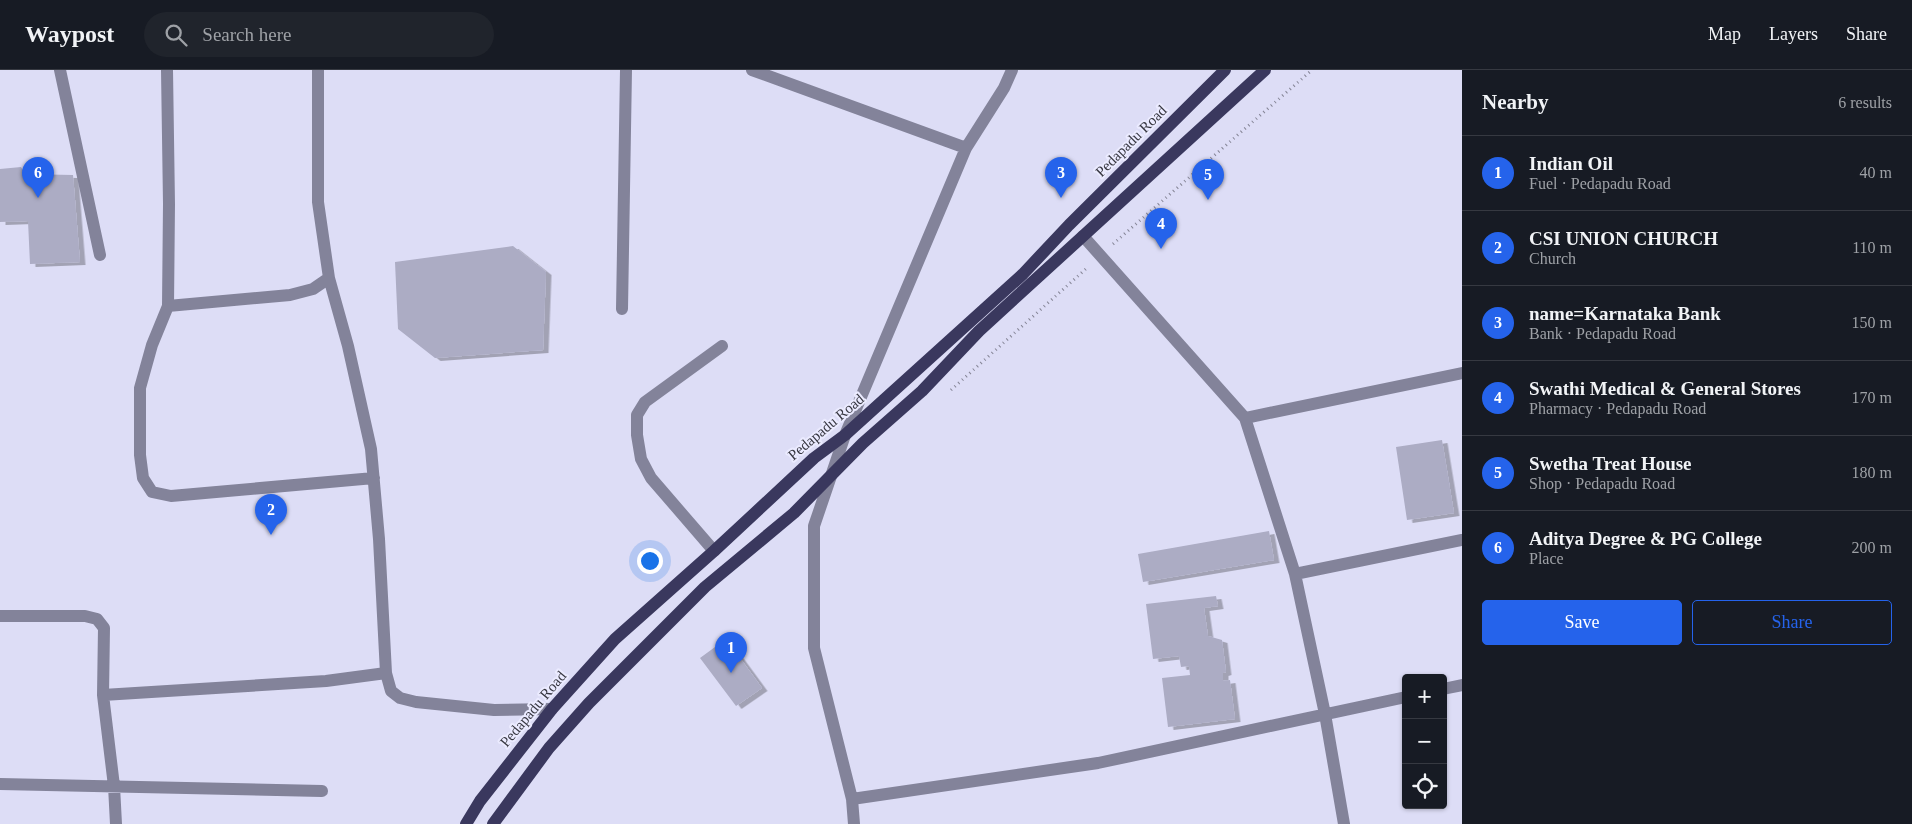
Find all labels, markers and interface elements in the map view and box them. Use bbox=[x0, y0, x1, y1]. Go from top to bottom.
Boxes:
search box bbox=[144, 12, 494, 57]
text: Waypost bbox=[25, 21, 114, 47]
icon: search bbox=[162, 21, 190, 49]
text: Search here bbox=[202, 24, 292, 45]
text: Map bbox=[1708, 24, 1741, 44]
text: Layers bbox=[1769, 24, 1818, 44]
text: Share bbox=[1846, 24, 1887, 44]
text: Nearby bbox=[1482, 90, 1549, 114]
text: 6 results bbox=[1838, 94, 1892, 111]
street label: Pedapadu Road bbox=[1092, 102, 1170, 180]
text: Indian Oil bbox=[1529, 153, 1613, 174]
pin: 6 bbox=[22, 157, 54, 198]
pin: 3 bbox=[1045, 157, 1077, 198]
pin: 5 bbox=[1192, 159, 1224, 200]
text: 1 bbox=[1494, 164, 1502, 181]
text: 40 m bbox=[1860, 164, 1892, 181]
text: Fuel · Pedapadu Road bbox=[1529, 175, 1671, 192]
pin: 4 bbox=[1145, 208, 1177, 249]
text: CSI UNION CHURCH bbox=[1529, 228, 1718, 249]
text: 2 bbox=[1494, 239, 1502, 256]
text: 110 m bbox=[1852, 239, 1892, 256]
text: Church bbox=[1529, 250, 1576, 267]
text: name=Karnataka Bank bbox=[1529, 303, 1721, 324]
text: 3 bbox=[1494, 314, 1502, 331]
text: 150 m bbox=[1852, 314, 1892, 331]
text: Bank · Pedapadu Road bbox=[1529, 325, 1676, 342]
text: Swathi Medical & General Stores bbox=[1529, 378, 1801, 399]
text: 4 bbox=[1494, 389, 1502, 406]
text: 170 m bbox=[1852, 389, 1892, 406]
street label: Pedapadu Road bbox=[785, 390, 867, 463]
text: Pharmacy · Pedapadu Road bbox=[1529, 400, 1706, 417]
text: Swetha Treat House bbox=[1529, 453, 1692, 474]
text: 5 bbox=[1494, 464, 1502, 481]
text: 180 m bbox=[1852, 464, 1892, 481]
text: Shop · Pedapadu Road bbox=[1529, 475, 1675, 492]
pin: 2 bbox=[255, 494, 287, 535]
text: Aditya Degree & PG College bbox=[1529, 528, 1762, 549]
text: 6 bbox=[1494, 539, 1502, 556]
text: 200 m bbox=[1852, 539, 1892, 556]
your location bbox=[637, 548, 663, 574]
text: Place bbox=[1529, 550, 1564, 567]
button: Save bbox=[1482, 600, 1682, 645]
button: Share bbox=[1692, 600, 1892, 645]
pin: 1 bbox=[715, 632, 747, 673]
street label: Pedapadu Road bbox=[497, 668, 570, 750]
map controls bbox=[1402, 674, 1447, 809]
button: + bbox=[1402, 674, 1447, 719]
button: − bbox=[1402, 719, 1447, 764]
button: locate bbox=[1402, 764, 1447, 809]

